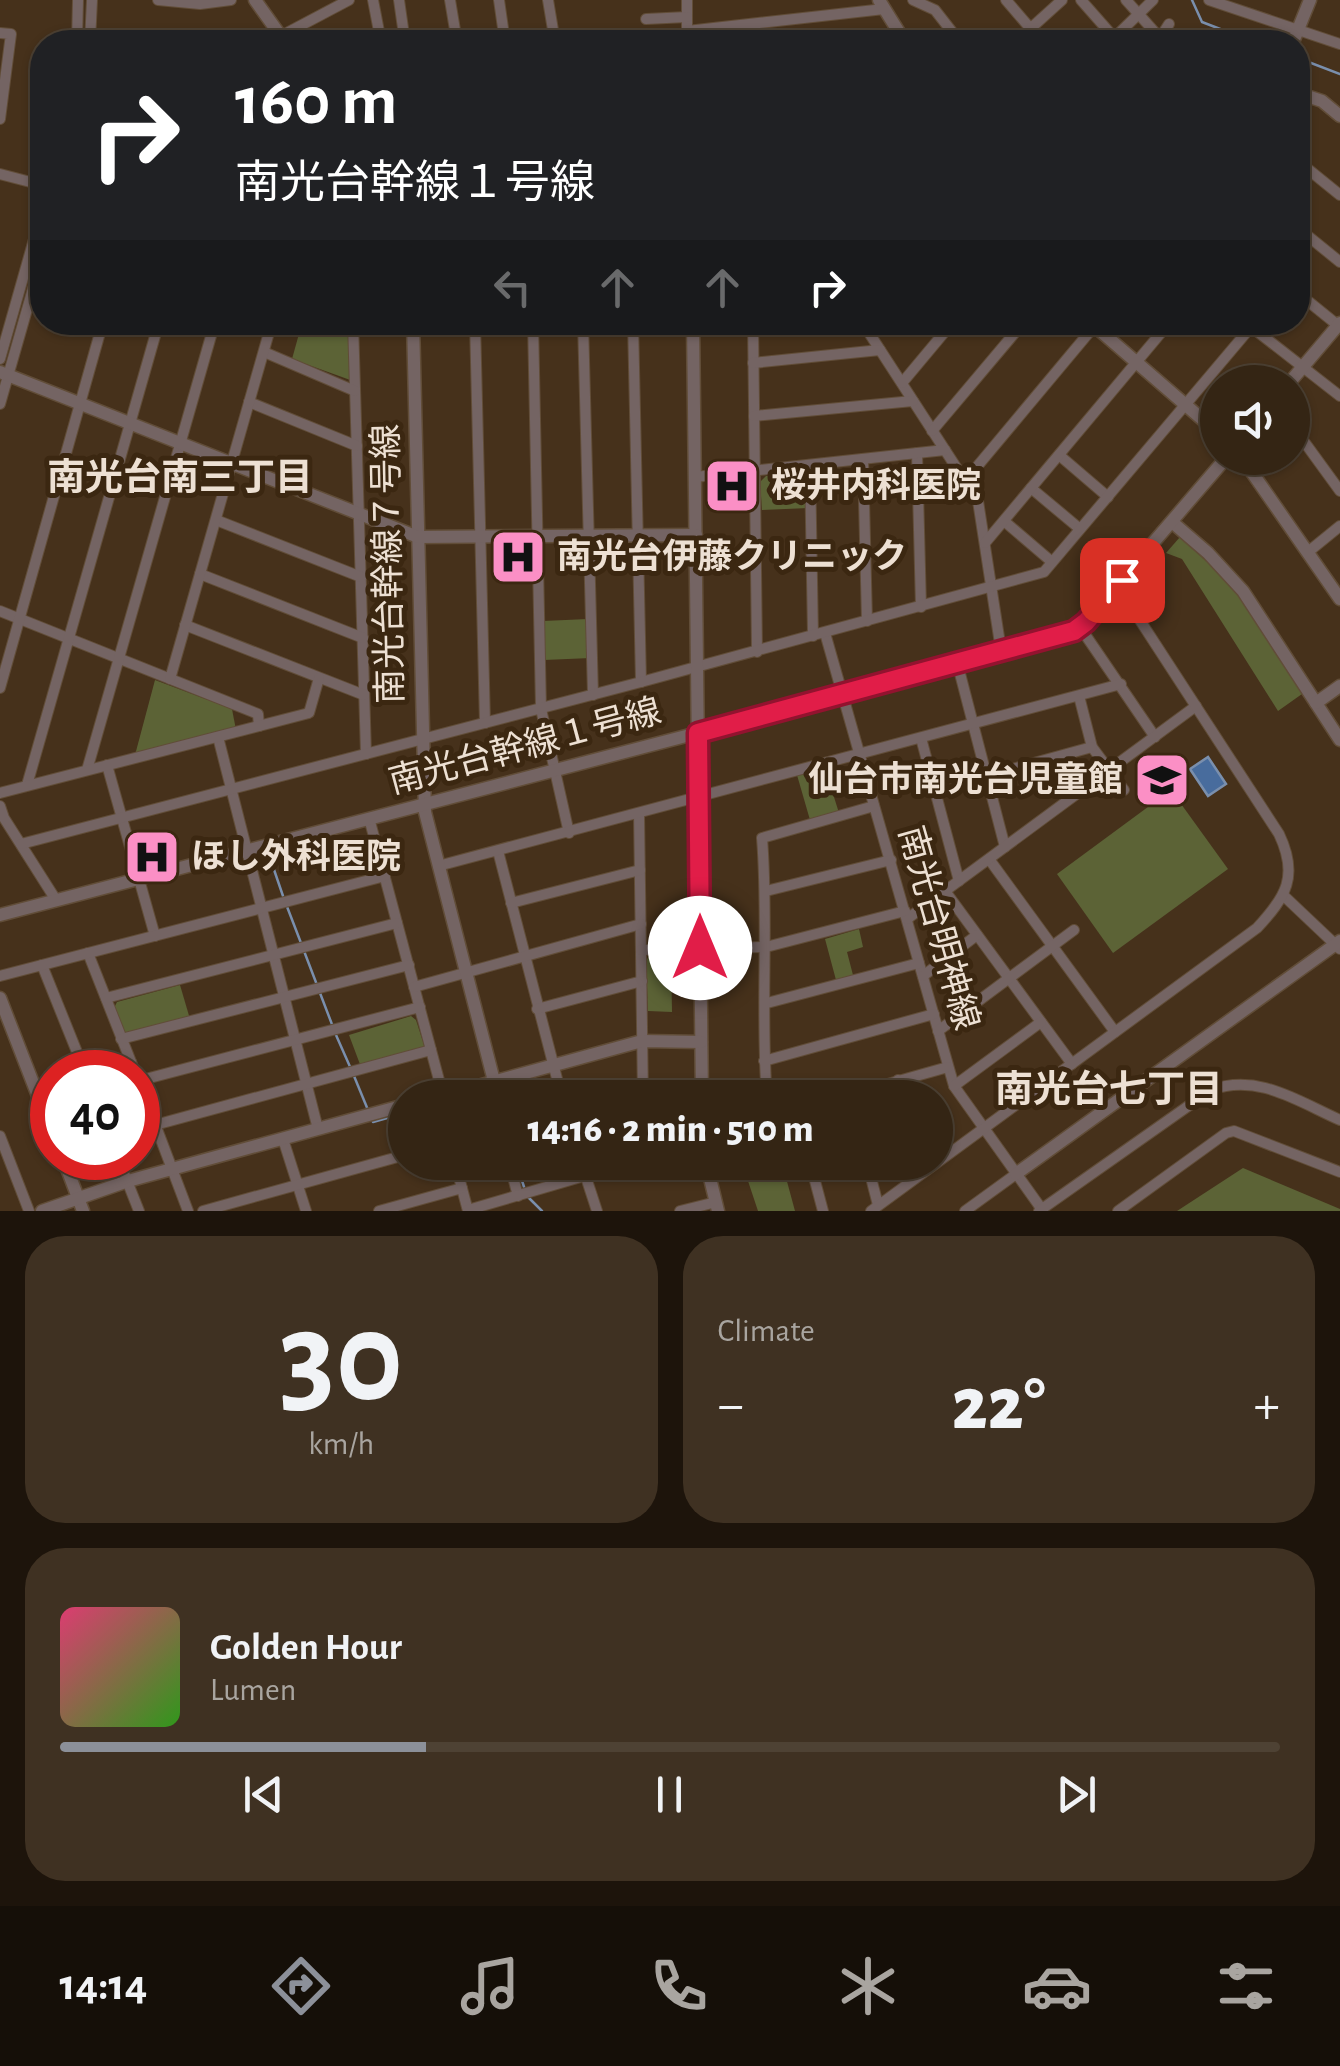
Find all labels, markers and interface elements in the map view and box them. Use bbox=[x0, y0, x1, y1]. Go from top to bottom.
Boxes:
text: 160 m bbox=[235, 67, 398, 137]
icon: right bbox=[70, 70, 200, 200]
text: 南光台幹線１号線 bbox=[235, 161, 595, 206]
icon: left bbox=[485, 260, 540, 315]
icon: ahead bbox=[590, 260, 645, 315]
icon: ahead bbox=[695, 260, 750, 315]
icon: right bbox=[800, 260, 855, 315]
map controls bbox=[1200, 365, 1310, 475]
button: sound bbox=[1200, 365, 1310, 475]
street label: 南光台幹線７号線 bbox=[367, 424, 409, 704]
hospital icon: 桜井内科医院 bbox=[702, 456, 762, 516]
district label: 南光台南三丁目 bbox=[47, 457, 313, 498]
place label: 桜井内科医院 bbox=[771, 467, 981, 504]
hospital icon: 南光台伊藤クリニック bbox=[488, 527, 548, 587]
place label: 南光台伊藤クリニック bbox=[557, 538, 907, 575]
pin bbox=[1080, 538, 1165, 623]
icon: arrive bbox=[1095, 553, 1150, 608]
street label: 南光台幹線１号線 bbox=[385, 692, 665, 800]
school or university icon: 仙台市南光台児童館 bbox=[1132, 750, 1192, 810]
place label: 仙台市南光台児童館 bbox=[808, 760, 1123, 798]
street label: 南光台明神線 bbox=[892, 822, 986, 1034]
hospital icon: ほし外科医院 bbox=[122, 827, 182, 887]
place label: ほし外科医院 bbox=[191, 838, 401, 875]
position arrow bbox=[648, 896, 752, 1000]
speed limit sign: 40 bbox=[30, 1050, 160, 1180]
district label: 南光台七丁目 bbox=[995, 1069, 1223, 1110]
text: 14:16 · 2 min · 510 m bbox=[528, 1111, 813, 1149]
text: 30 bbox=[279, 1295, 403, 1425]
text: Climate bbox=[718, 1315, 815, 1347]
text: 22° bbox=[952, 1368, 1046, 1443]
text: − bbox=[718, 1378, 744, 1433]
text: + bbox=[1254, 1378, 1280, 1433]
text: km/h bbox=[308, 1428, 374, 1460]
text: Golden Hour bbox=[210, 1629, 402, 1667]
text: Lumen bbox=[210, 1674, 296, 1706]
icon: previous bbox=[236, 1767, 291, 1822]
icon: pause bbox=[642, 1767, 697, 1822]
icon: next bbox=[1049, 1767, 1104, 1822]
icon: directions bbox=[266, 1951, 336, 2021]
icon: music bbox=[455, 1951, 525, 2021]
icon: phone bbox=[644, 1951, 714, 2021]
icon: climate bbox=[833, 1951, 903, 2021]
icon: car bbox=[1022, 1951, 1092, 2021]
icon: filters bbox=[1211, 1951, 1281, 2021]
text: 14:14 bbox=[59, 1963, 147, 2008]

